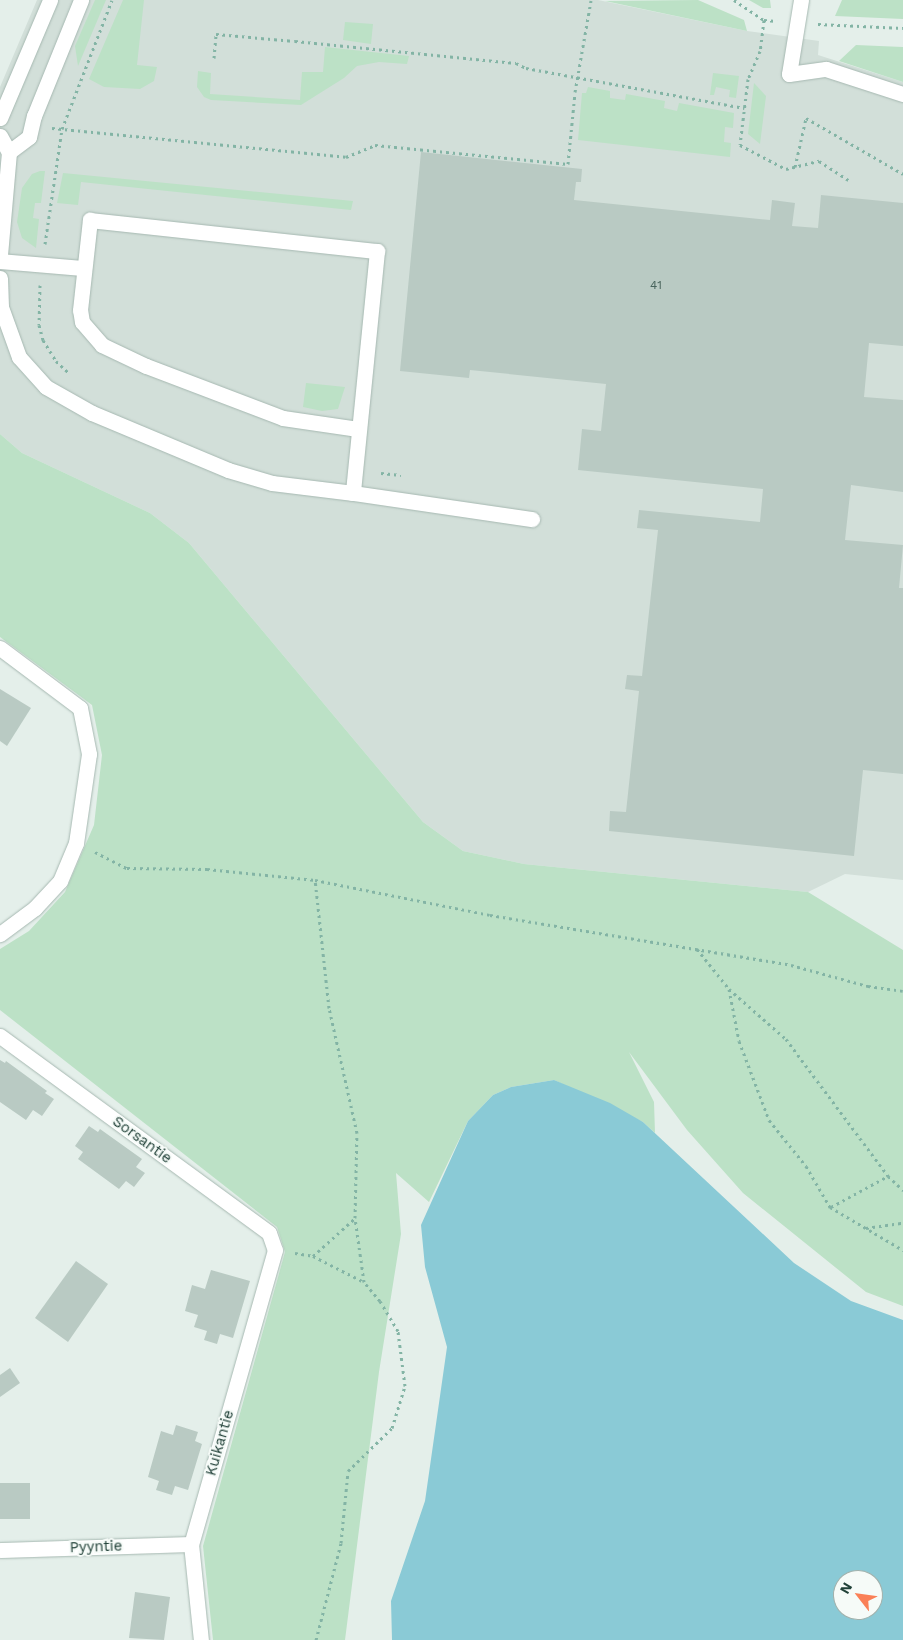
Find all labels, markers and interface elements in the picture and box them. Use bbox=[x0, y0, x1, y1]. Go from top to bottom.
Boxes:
house number: 41 bbox=[650, 279, 662, 293]
street label: Sorsantie bbox=[109, 1112, 175, 1168]
street label: Kuikantie bbox=[202, 1408, 238, 1478]
street label: Pyyntie bbox=[69, 1537, 123, 1557]
north arrow bbox=[833, 1570, 883, 1620]
text: N bbox=[836, 1580, 855, 1596]

